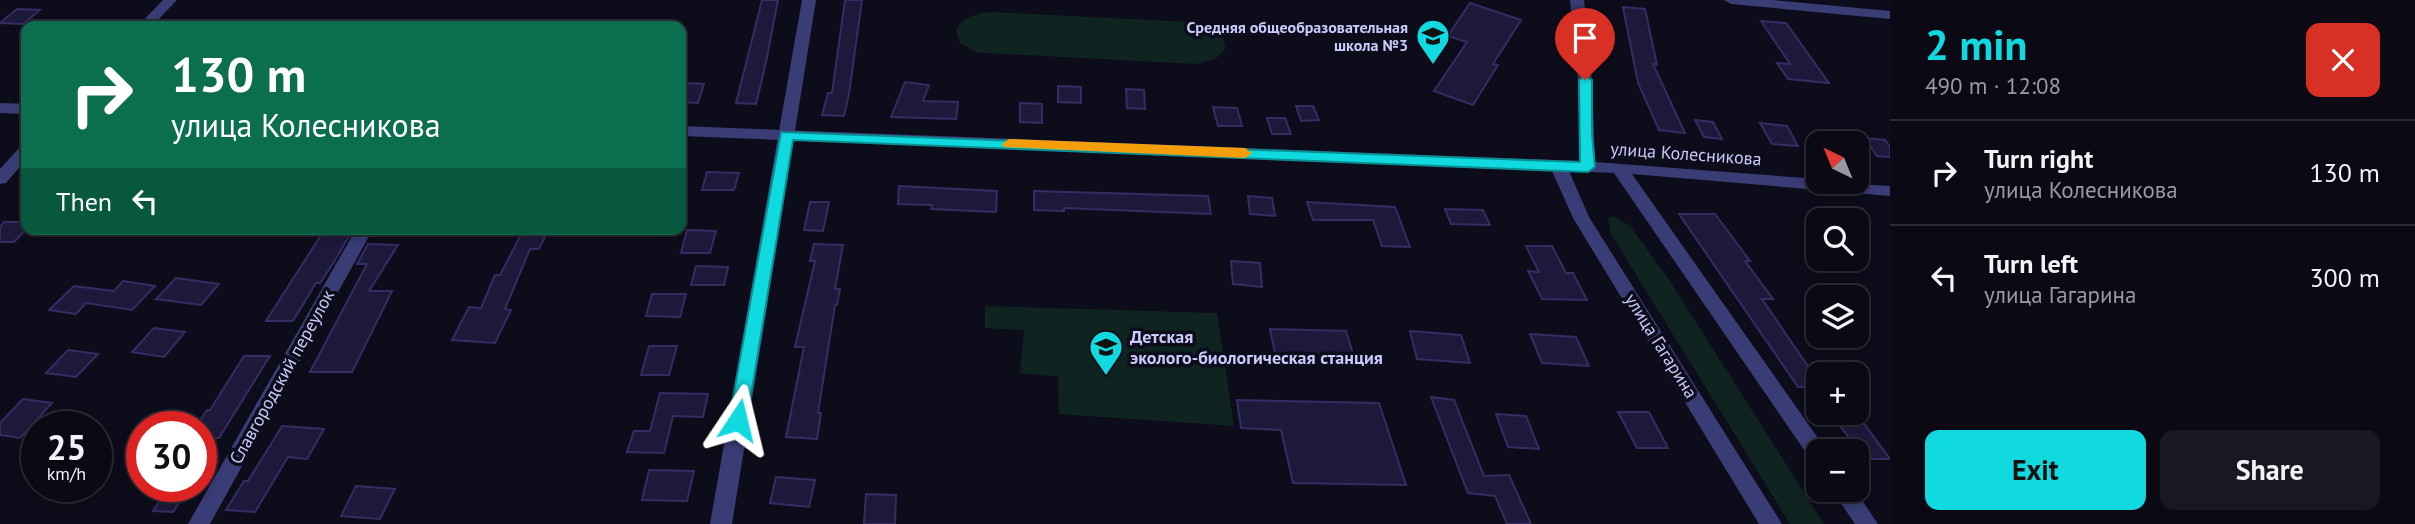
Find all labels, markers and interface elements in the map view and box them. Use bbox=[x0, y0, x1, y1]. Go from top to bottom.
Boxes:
pin bbox=[1555, 8, 1615, 80]
place label: Средняя общеобразовательная школа №3 bbox=[1186, 17, 1408, 55]
school or university icon: Средняя общеобразовательная школа №3 bbox=[1414, 17, 1452, 66]
text: 2 min bbox=[1925, 17, 2027, 72]
icon: arrive bbox=[1566, 19, 1604, 57]
button: close bbox=[2306, 23, 2380, 97]
text: 130 m bbox=[171, 42, 306, 106]
icon: right bbox=[56, 49, 147, 140]
text: 490 m · 12:08 bbox=[1925, 71, 2061, 100]
text: улица Колесникова bbox=[171, 104, 441, 146]
north arrow bbox=[1806, 131, 1869, 194]
map controls bbox=[1806, 131, 1869, 502]
street label: улица Колесникова bbox=[1610, 137, 1762, 170]
text: Turn right bbox=[1984, 142, 2093, 175]
icon: right bbox=[1925, 154, 1963, 192]
text: 130 m bbox=[2309, 156, 2380, 189]
text: улица Колесникова bbox=[1984, 175, 2178, 204]
icon: left bbox=[126, 182, 164, 220]
text: Then bbox=[56, 185, 112, 218]
button: search bbox=[1806, 208, 1869, 271]
text: Turn left bbox=[1984, 247, 2078, 280]
icon: left bbox=[1925, 259, 1963, 297]
text: 300 m bbox=[2309, 261, 2380, 294]
text: улица Гагарина bbox=[1984, 280, 2136, 309]
street label: Славгородский переулок bbox=[224, 285, 339, 468]
button: layers bbox=[1806, 285, 1869, 348]
street label: улица Гагарина bbox=[1620, 289, 1703, 402]
place label: Детская эколого-биологическая станция bbox=[1130, 325, 1383, 369]
school or university icon: Детская эколого-биологическая станция bbox=[1087, 328, 1125, 377]
button: + bbox=[1806, 362, 1869, 425]
position arrow bbox=[701, 383, 775, 457]
speed limit sign: 30 bbox=[126, 411, 217, 502]
text: 25 bbox=[47, 424, 86, 470]
button: Exit bbox=[1925, 430, 2146, 510]
button: Share bbox=[2160, 430, 2380, 510]
button: − bbox=[1806, 439, 1869, 502]
text: km/h bbox=[47, 462, 86, 485]

